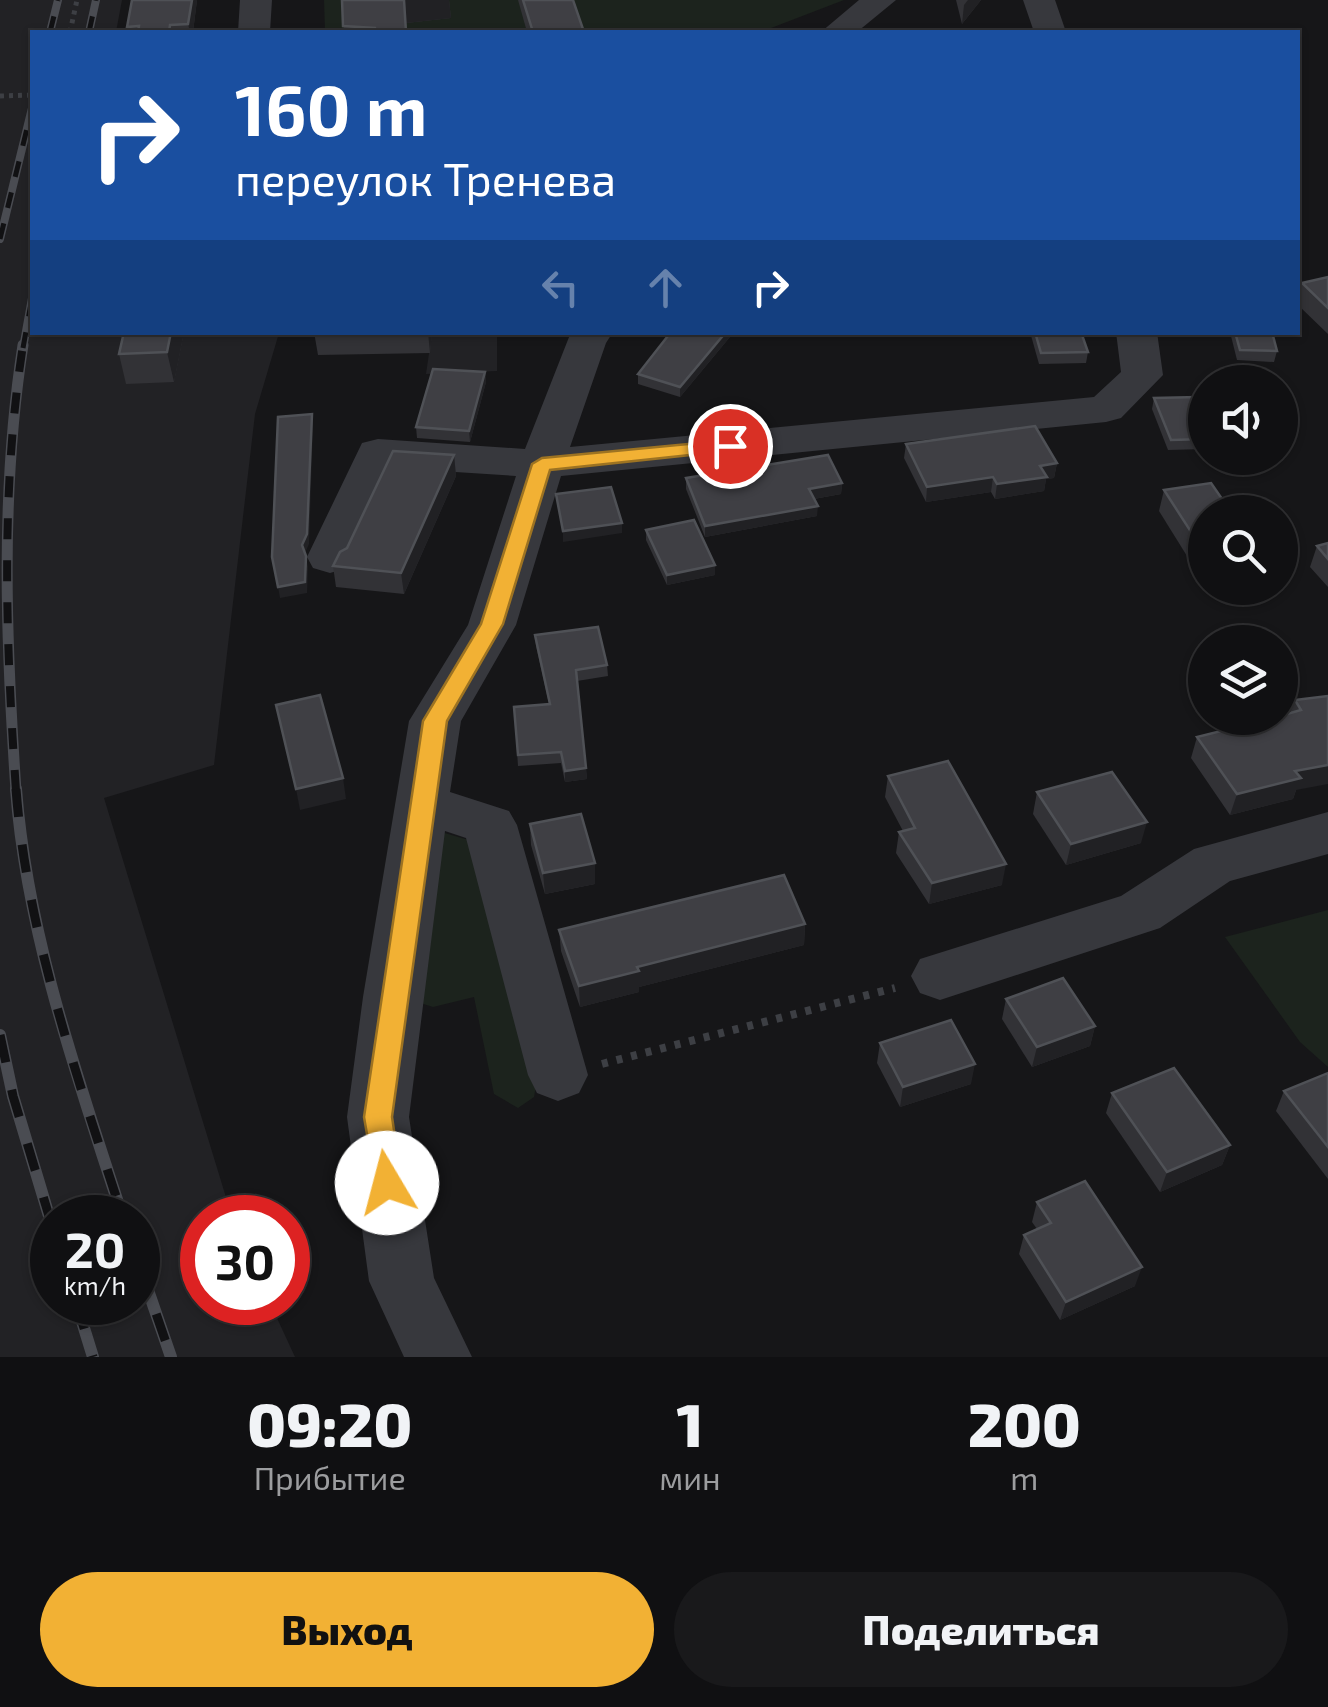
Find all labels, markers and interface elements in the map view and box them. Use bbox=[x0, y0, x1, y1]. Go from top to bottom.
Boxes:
text: 160 m bbox=[235, 66, 428, 150]
icon: right bbox=[70, 70, 200, 200]
text: переулок Тренева bbox=[235, 151, 616, 205]
icon: left bbox=[533, 260, 588, 315]
icon: ahead bbox=[638, 260, 693, 315]
icon: right bbox=[743, 260, 798, 315]
map controls bbox=[1188, 365, 1298, 735]
button: sound bbox=[1188, 365, 1298, 475]
pin bbox=[688, 404, 773, 489]
icon: arrive bbox=[703, 419, 758, 474]
button: search bbox=[1188, 495, 1298, 605]
button: layers bbox=[1188, 625, 1298, 735]
position arrow bbox=[335, 1131, 439, 1235]
speed limit sign: 30 bbox=[180, 1195, 310, 1325]
text: 20 bbox=[65, 1218, 125, 1278]
text: km/h bbox=[64, 1270, 126, 1300]
text: 09:20 bbox=[247, 1387, 412, 1459]
text: 1 bbox=[676, 1387, 704, 1459]
text: 200 bbox=[968, 1387, 1081, 1459]
text: Прибытие bbox=[254, 1458, 406, 1496]
text: мин bbox=[659, 1458, 721, 1496]
text: m bbox=[1010, 1458, 1038, 1496]
button: Выход bbox=[40, 1572, 654, 1687]
button: Поделиться bbox=[674, 1572, 1288, 1687]

